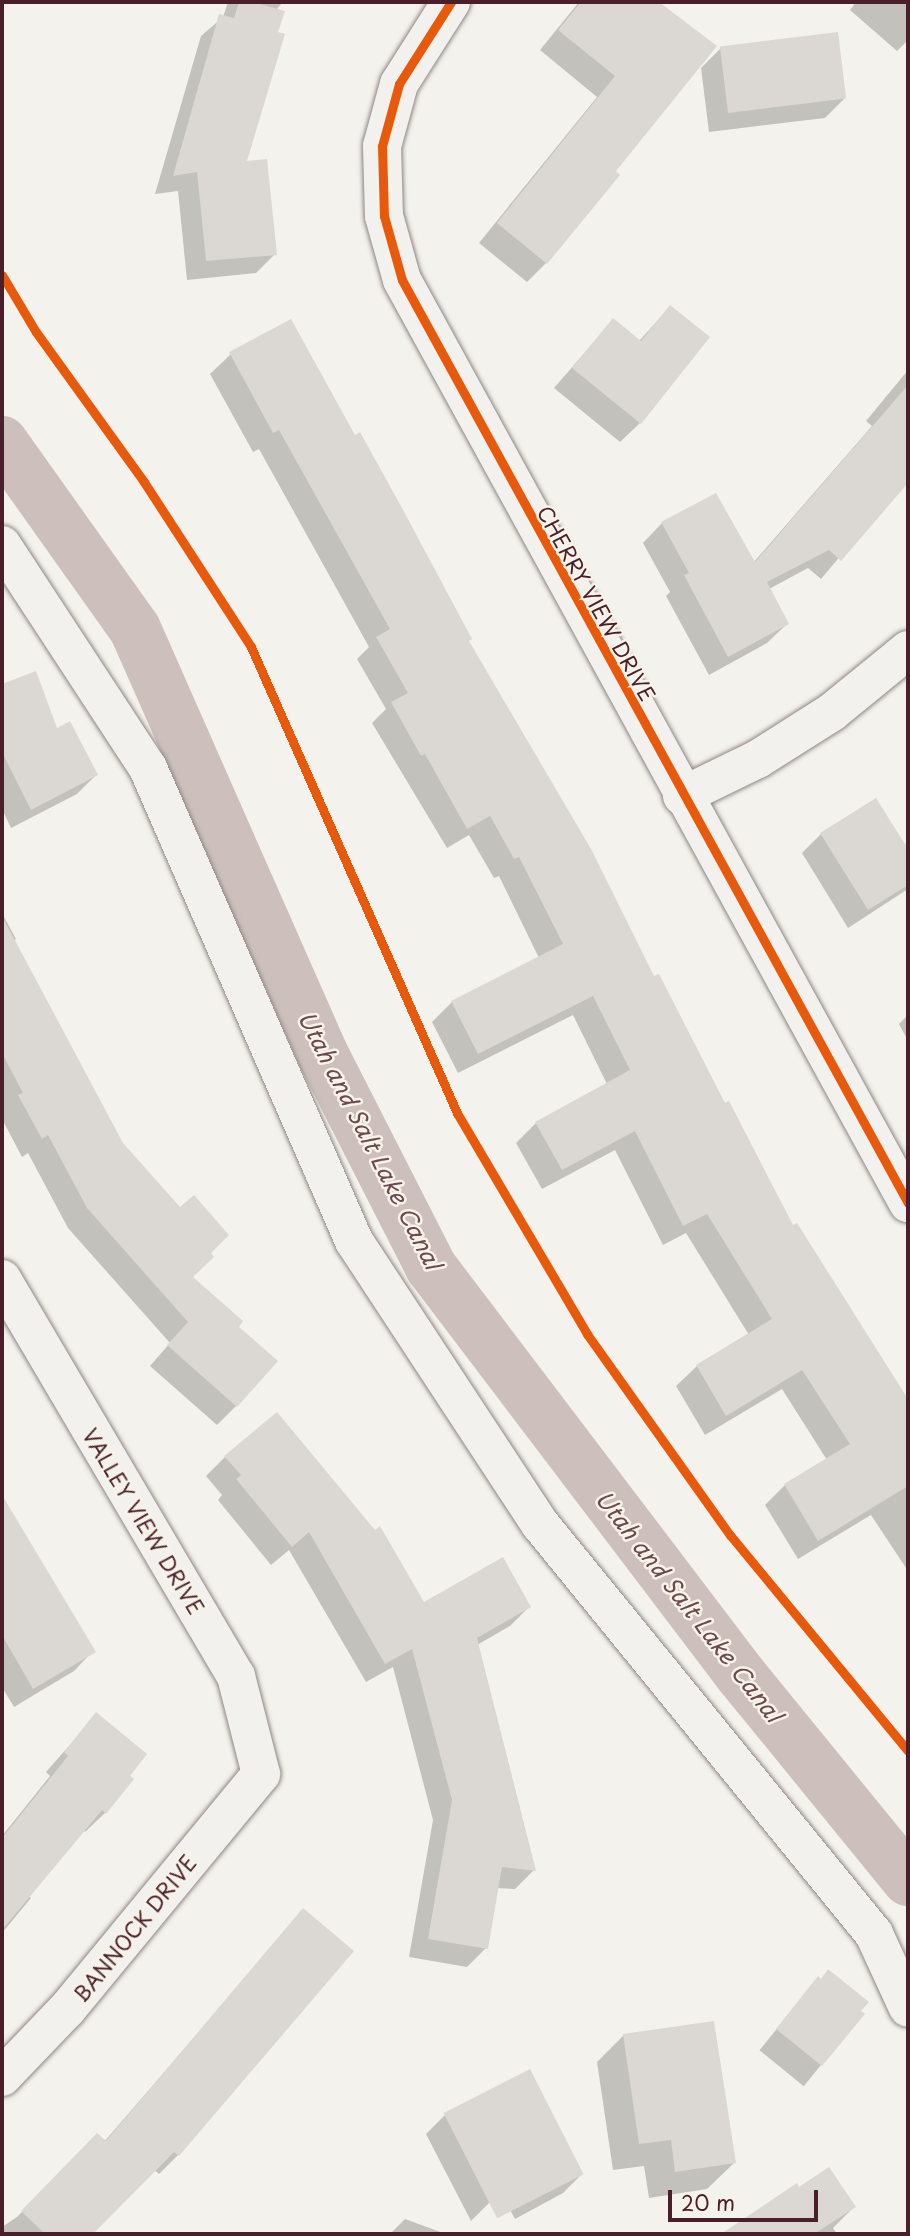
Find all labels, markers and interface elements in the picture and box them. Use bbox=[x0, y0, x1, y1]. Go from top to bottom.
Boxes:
street label: CHERRY VIEW DRIVE bbox=[533, 501, 661, 705]
water label: Utah and Salt Lake Canal bbox=[292, 1005, 448, 1275]
street label: VALLEY VIEW DRIVE bbox=[78, 1423, 210, 1619]
water label: Utah and Salt Lake Canal bbox=[589, 1483, 789, 1729]
street label: BANNOCK DRIVE bbox=[66, 1849, 202, 2007]
scale bar bbox=[672, 2176, 822, 2220]
text: 20 m bbox=[681, 2186, 735, 2218]

